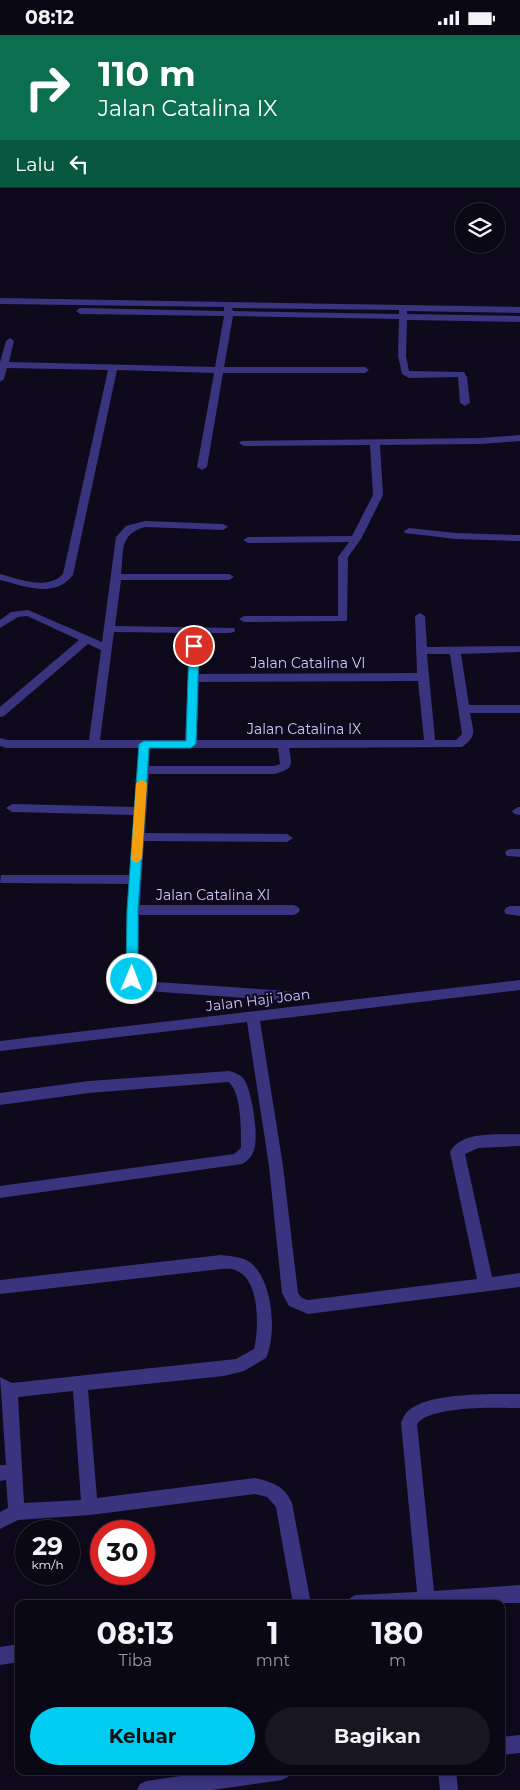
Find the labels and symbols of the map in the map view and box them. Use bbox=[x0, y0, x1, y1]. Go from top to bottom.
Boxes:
pin bbox=[173, 625, 215, 667]
street label: Jalan Catalina VI bbox=[250, 654, 365, 672]
street label: Jalan Catalina IX bbox=[246, 720, 361, 738]
street label: Jalan Catalina XI bbox=[155, 886, 270, 904]
position arrow bbox=[105, 952, 157, 1004]
street label: Jalan Haji Joan bbox=[204, 985, 311, 1015]
speed limit sign: 30 bbox=[90, 1520, 155, 1585]

